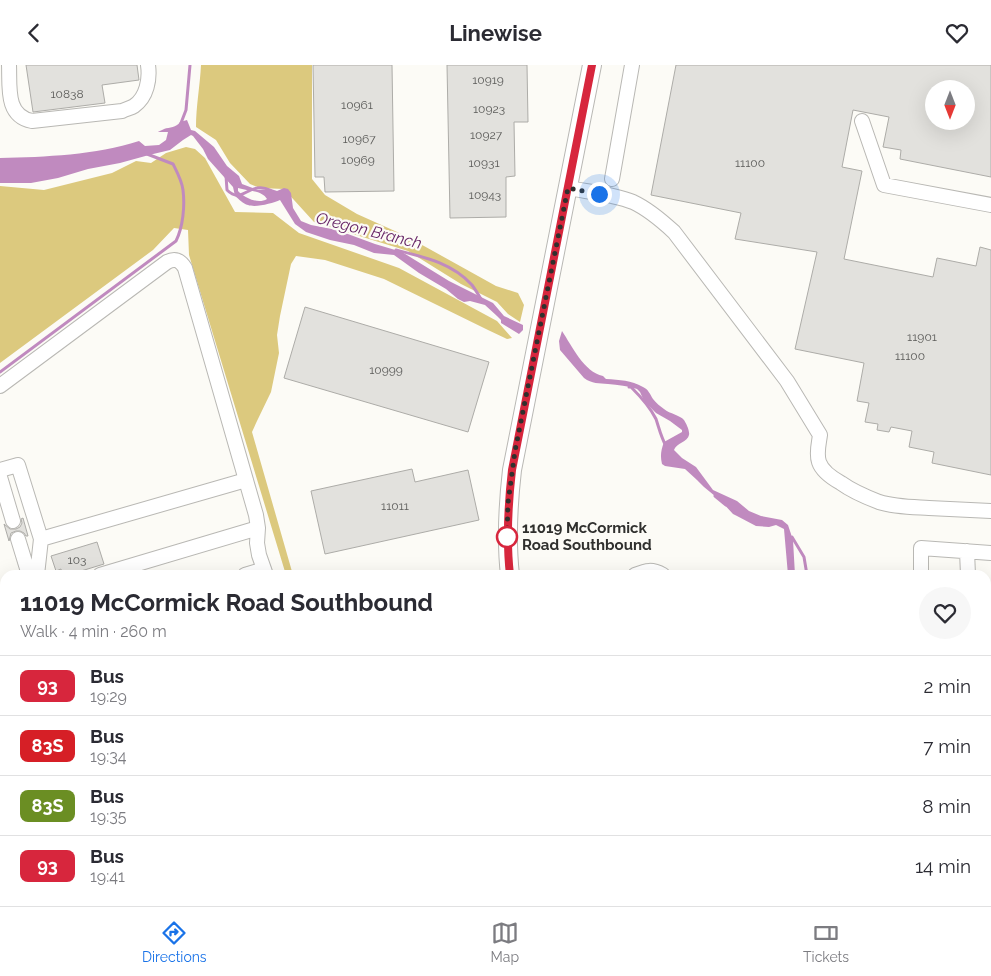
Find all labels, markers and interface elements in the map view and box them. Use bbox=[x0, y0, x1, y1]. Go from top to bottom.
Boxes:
icon: back bbox=[20, 19, 48, 47]
icon: heart bbox=[943, 19, 971, 47]
text: Linewise bbox=[449, 20, 542, 46]
house number: 10919 bbox=[472, 73, 504, 87]
north arrow bbox=[925, 80, 975, 130]
map controls bbox=[925, 80, 975, 130]
house number: 10838 bbox=[50, 87, 84, 101]
house number: 10961 bbox=[341, 98, 373, 112]
house number: 10923 bbox=[473, 102, 505, 116]
house number: 10927 bbox=[470, 128, 503, 142]
house number: 10967 bbox=[342, 132, 376, 146]
house number: 10969 bbox=[341, 153, 375, 167]
house number: 10931 bbox=[468, 156, 500, 170]
house number: 11100 bbox=[735, 156, 765, 170]
your location bbox=[587, 182, 612, 207]
house number: 10943 bbox=[469, 188, 501, 202]
water label: Oregon Branch bbox=[314, 208, 424, 253]
house number: 11901 bbox=[907, 330, 937, 344]
house number: 11100 bbox=[895, 349, 925, 363]
house number: 10999 bbox=[369, 363, 403, 377]
house number: 11011 bbox=[381, 499, 409, 513]
place label: 11019 McCormick Road Southbound bbox=[522, 519, 652, 554]
marker: 11019 McCormick Road Southbound bbox=[496, 526, 518, 548]
house number: 103 bbox=[68, 553, 86, 567]
button: heart bbox=[919, 587, 971, 639]
text: 11019 McCormick Road Southbound bbox=[20, 588, 433, 617]
text: Walk · 4 min · 260 m bbox=[20, 622, 167, 641]
text: Bus bbox=[90, 665, 124, 687]
text: 93 bbox=[37, 675, 58, 696]
text: 2 min bbox=[924, 675, 971, 697]
text: 19:29 bbox=[90, 687, 127, 706]
text: Bus bbox=[90, 725, 124, 747]
text: 83S bbox=[32, 735, 63, 756]
text: 7 min bbox=[923, 735, 971, 757]
text: 19:34 bbox=[90, 747, 127, 766]
text: Bus bbox=[90, 785, 124, 807]
text: 83S bbox=[32, 795, 63, 816]
text: 8 min bbox=[922, 795, 971, 817]
text: 19:35 bbox=[90, 807, 127, 826]
text: Bus bbox=[90, 845, 124, 867]
text: 93 bbox=[37, 855, 58, 876]
text: 14 min bbox=[915, 855, 971, 877]
text: 19:41 bbox=[90, 867, 125, 886]
tab: Directions bbox=[142, 919, 207, 965]
tab: Map bbox=[491, 919, 519, 965]
tab: Tickets bbox=[803, 919, 849, 965]

